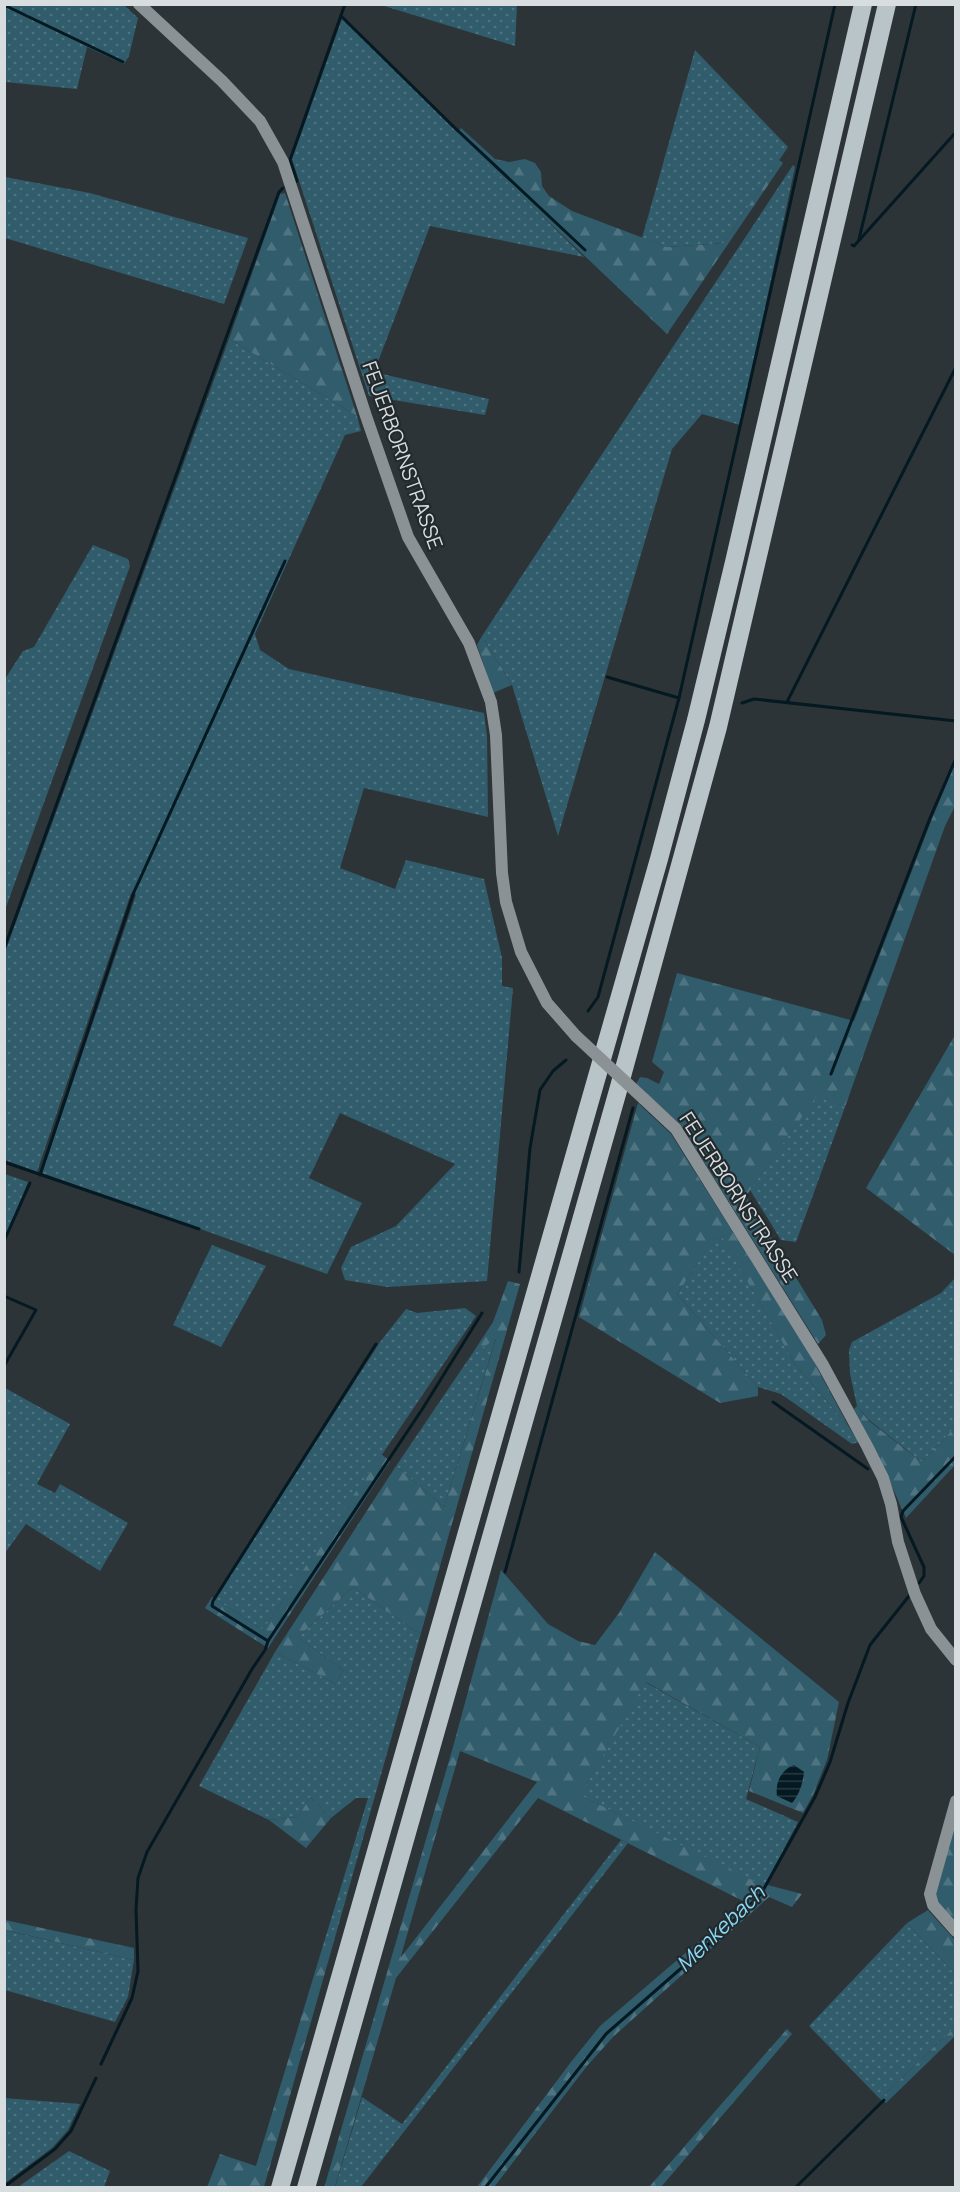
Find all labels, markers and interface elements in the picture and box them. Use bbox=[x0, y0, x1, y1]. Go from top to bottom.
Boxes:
street label: FEUERBORNSTRASSE bbox=[356, 357, 450, 553]
street label: FEUERBORNSTRASSE bbox=[674, 1107, 804, 1287]
water label: Menkebach bbox=[670, 1878, 771, 1977]

